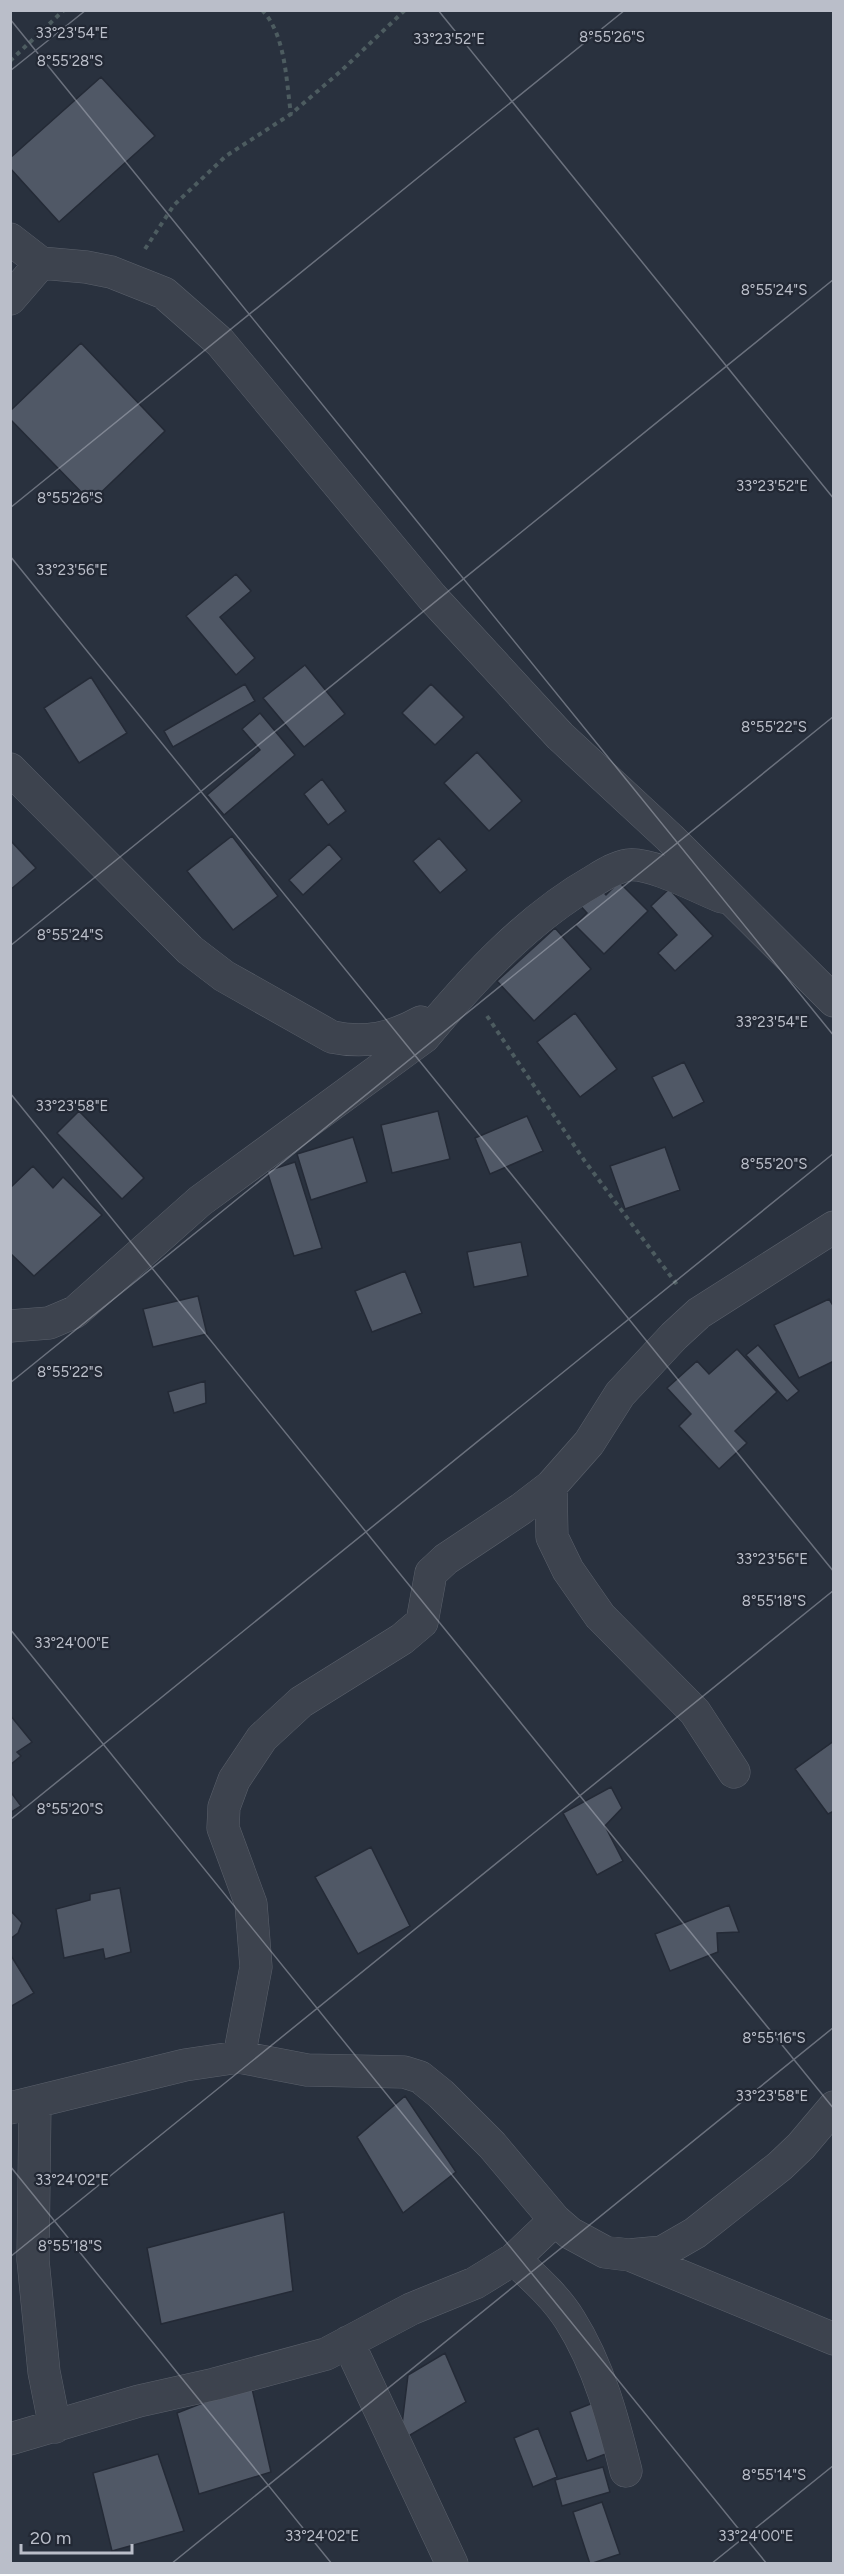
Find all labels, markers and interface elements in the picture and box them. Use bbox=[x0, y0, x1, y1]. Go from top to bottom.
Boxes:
text: 33°23'54"E bbox=[35, 24, 109, 42]
text: 8°55'26"S bbox=[579, 28, 645, 46]
text: 33°23'52"E bbox=[413, 30, 485, 48]
text: 8°55'28"S bbox=[37, 52, 103, 70]
text: 8°55'24"S bbox=[741, 281, 807, 299]
text: 33°23'52"E bbox=[736, 477, 808, 495]
text: 8°55'26"S bbox=[37, 489, 103, 507]
text: 33°23'56"E bbox=[36, 561, 108, 579]
text: 8°55'22"S bbox=[741, 718, 807, 736]
text: 8°55'24"S bbox=[37, 926, 103, 944]
text: 33°23'54"E bbox=[735, 1013, 809, 1031]
text: 33°23'58"E bbox=[36, 1097, 108, 1115]
text: 8°55'20"S bbox=[740, 1155, 808, 1173]
text: 8°55'22"S bbox=[37, 1363, 103, 1381]
text: 33°23'56"E bbox=[736, 1550, 808, 1568]
text: 8°55'18"S bbox=[742, 1592, 806, 1610]
text: 33°24'00"E bbox=[34, 1634, 110, 1652]
text: 8°55'20"S bbox=[36, 1800, 104, 1818]
text: 8°55'16"S bbox=[742, 2029, 806, 2047]
text: 33°23'58"E bbox=[736, 2087, 808, 2105]
text: 33°24'02"E bbox=[35, 2171, 109, 2189]
text: 8°55'18"S bbox=[38, 2237, 102, 2255]
text: 8°55'14"S bbox=[742, 2466, 806, 2484]
scale bar bbox=[21, 2517, 132, 2555]
text: 20 m bbox=[30, 2527, 71, 2549]
text: 33°24'02"E bbox=[285, 2527, 359, 2545]
text: 33°24'00"E bbox=[718, 2527, 794, 2545]

